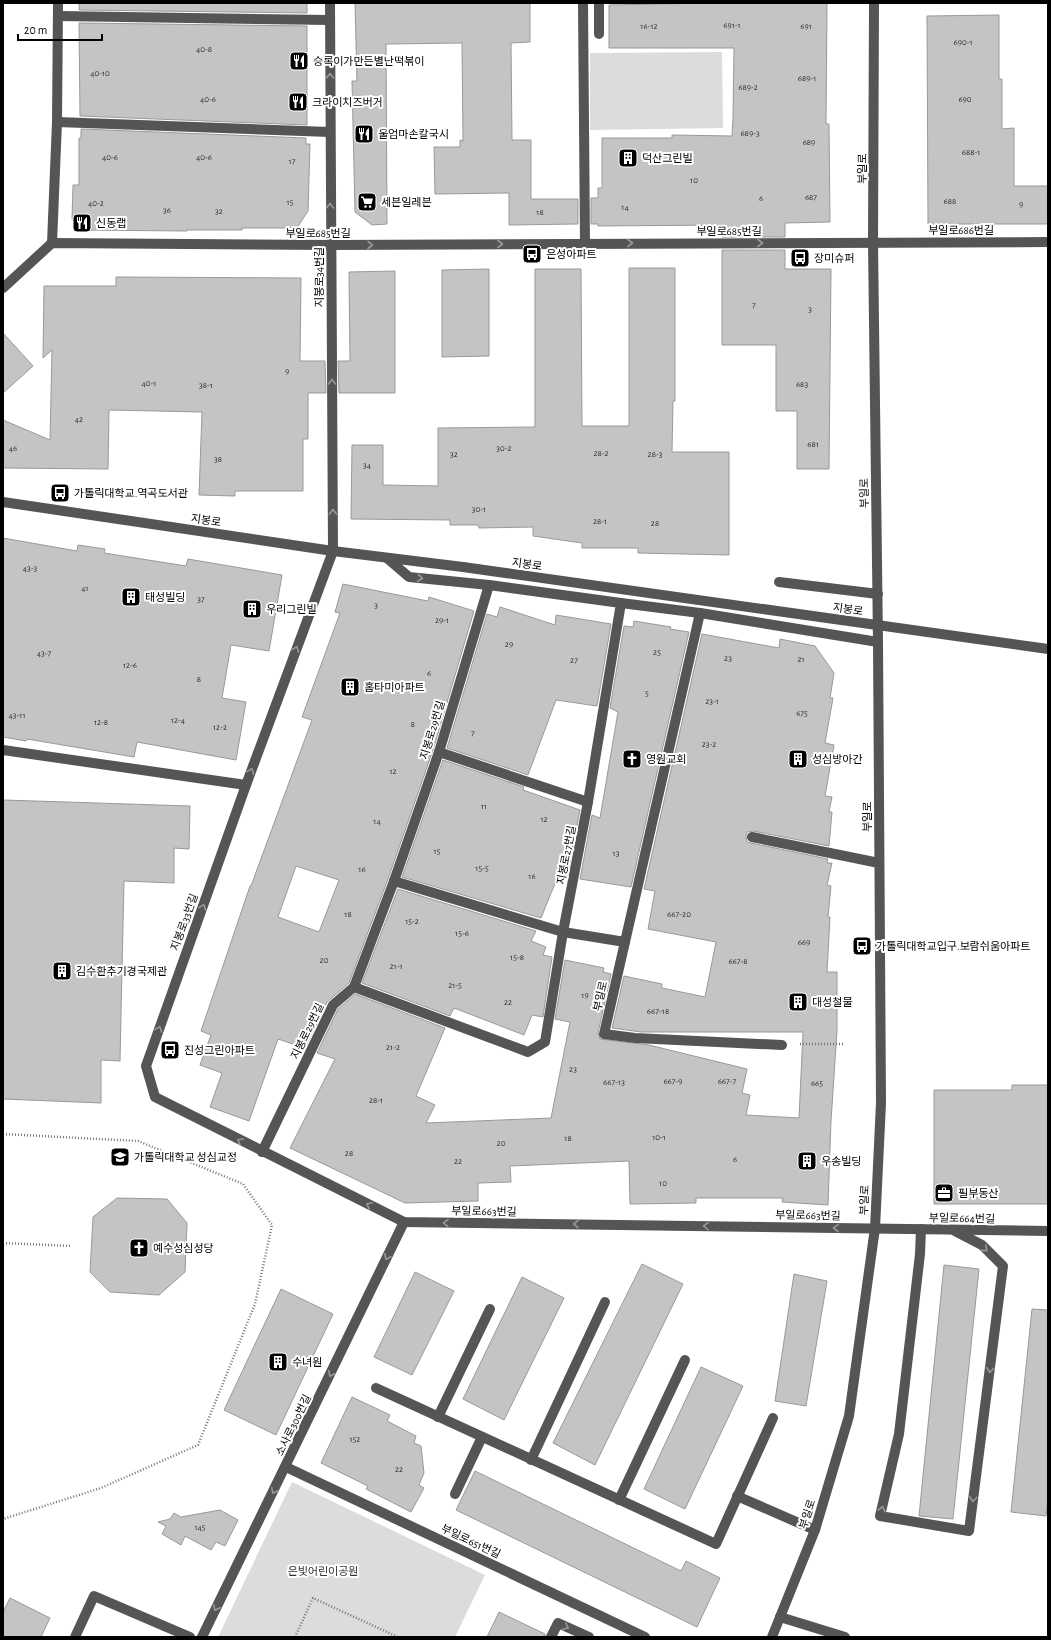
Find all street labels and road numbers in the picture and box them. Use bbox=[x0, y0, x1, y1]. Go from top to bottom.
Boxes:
street label: 부일로 bbox=[857, 154, 868, 184]
street label: 부일로686번길 bbox=[928, 225, 994, 236]
street label: 부일로685번길 bbox=[696, 226, 762, 237]
street label: 부일로685번길 bbox=[285, 228, 351, 239]
street label: 지봉로34번길 bbox=[314, 247, 325, 307]
street label: 부일로 bbox=[859, 478, 870, 508]
street label: 지봉로 bbox=[190, 513, 222, 528]
street label: 지봉로 bbox=[511, 557, 543, 572]
street label: 지봉로 bbox=[832, 602, 864, 617]
street label: 지봉로29번길 bbox=[418, 699, 447, 761]
street label: 부일로 bbox=[862, 802, 873, 832]
street label: 지봉로27번길 bbox=[555, 824, 578, 886]
street label: 지봉로33번길 bbox=[169, 892, 200, 952]
street label: 부일로 bbox=[592, 980, 609, 1012]
street label: 지봉로29번길 bbox=[289, 1001, 326, 1061]
street label: 부일로 bbox=[858, 1185, 871, 1215]
street label: 부일로663번길 bbox=[451, 1205, 517, 1218]
street label: 부일로663번길 bbox=[775, 1209, 841, 1222]
street label: 부일로664번길 bbox=[929, 1212, 995, 1225]
street label: 소사로300번길 bbox=[274, 1393, 313, 1458]
street label: 부일로 bbox=[798, 1498, 817, 1530]
street label: 부일로651번길 bbox=[439, 1523, 502, 1560]

